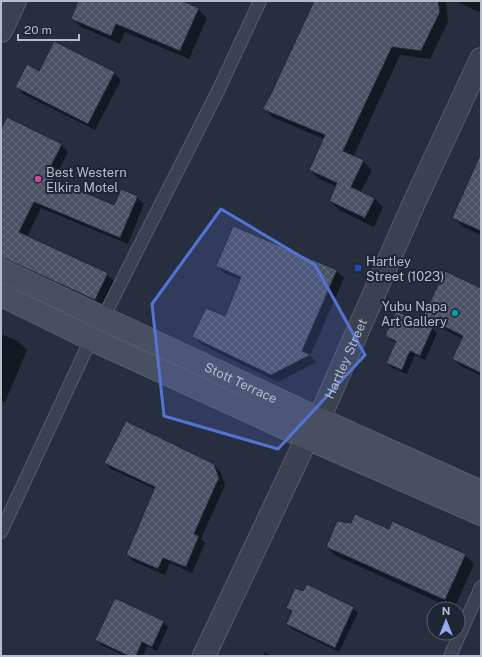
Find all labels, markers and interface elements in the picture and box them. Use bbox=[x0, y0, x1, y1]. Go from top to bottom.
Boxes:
scale bar bbox=[18, 16, 79, 42]
text: 20 m bbox=[24, 23, 52, 37]
place label: Best Western Elkira Motel bbox=[46, 165, 127, 195]
marker: Best Western Elkira Motel bbox=[33, 174, 43, 184]
place label: Hartley Street (1023) bbox=[366, 254, 444, 284]
marker: Hartley Street (1023) bbox=[353, 263, 363, 273]
place label: Yubu Napa Art Gallery bbox=[381, 299, 447, 329]
marker: Yubu Napa Art Gallery bbox=[450, 308, 460, 318]
street label: Hartley Street bbox=[321, 316, 370, 401]
street label: Stott Terrace bbox=[202, 359, 280, 406]
north arrow bbox=[426, 601, 466, 641]
text: N bbox=[442, 605, 450, 617]

